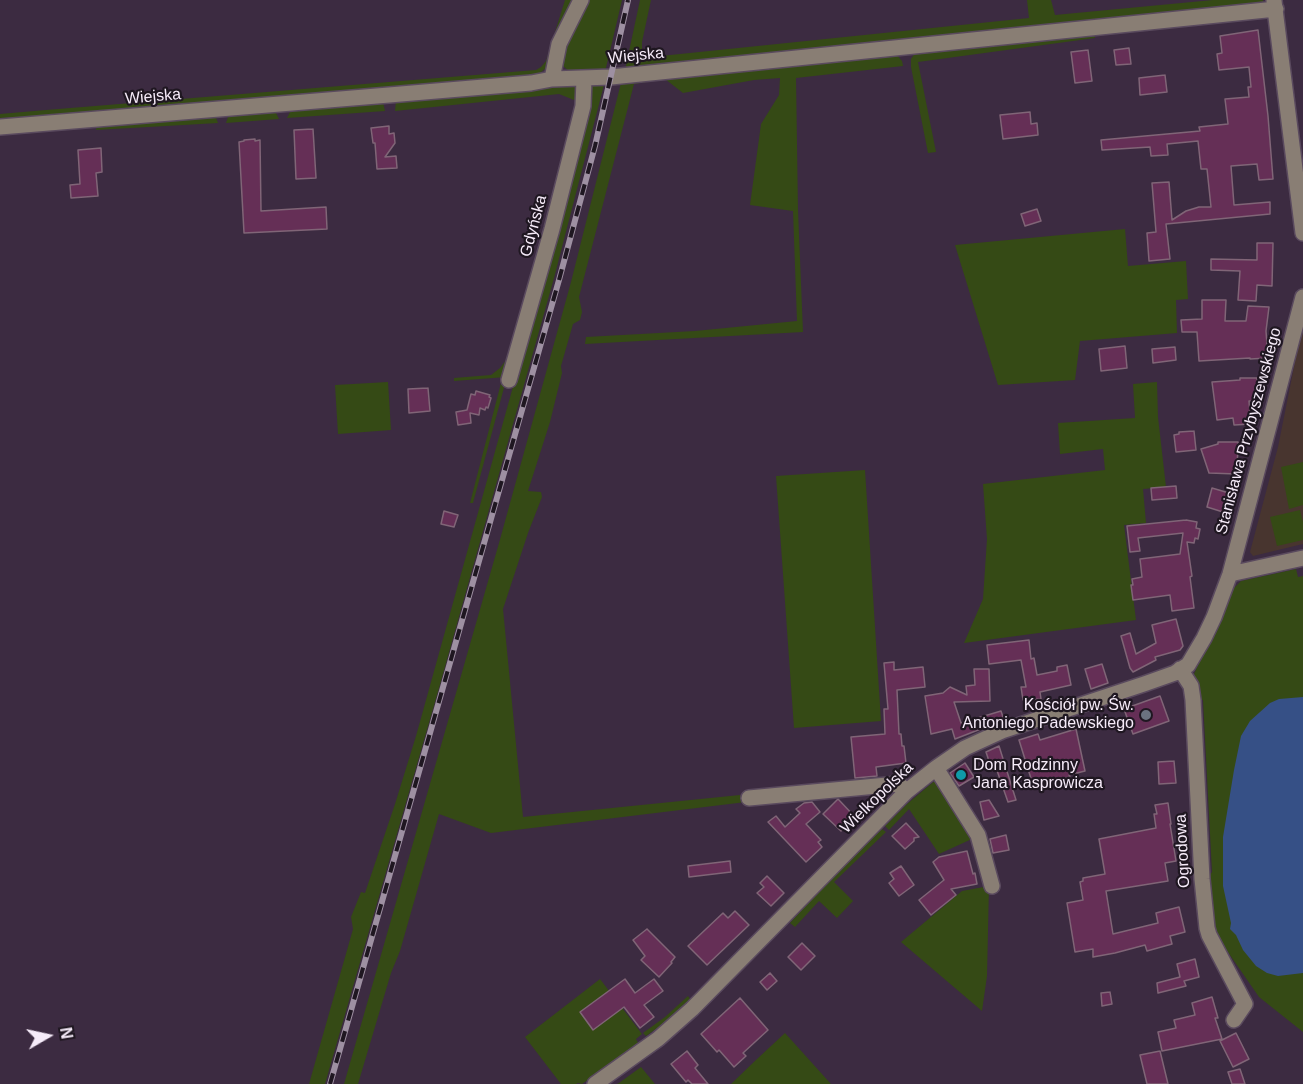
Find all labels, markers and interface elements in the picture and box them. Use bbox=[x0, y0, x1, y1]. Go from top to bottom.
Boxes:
street label: Wiejska bbox=[607, 44, 665, 68]
street label: Wiejska bbox=[124, 85, 182, 109]
street label: Gdyńska bbox=[517, 193, 551, 259]
street label: Stanisława Przybyszewskiego bbox=[1212, 325, 1286, 537]
place label: Kościół pw. Św. Antoniego Padewskiego bbox=[962, 696, 1134, 734]
marker: Kościół pw. Św. Antoniego Padewskiego bbox=[1139, 708, 1153, 722]
place label: Dom Rodzinny Jana Kasprowicza bbox=[973, 756, 1103, 794]
street label: Wielkopolska bbox=[836, 758, 918, 838]
marker: Dom Rodzinny Jana Kasprowicza bbox=[954, 768, 968, 782]
street label: Ogrodowa bbox=[1171, 814, 1195, 888]
north arrow bbox=[18, 1006, 78, 1066]
text: N bbox=[57, 1026, 76, 1040]

